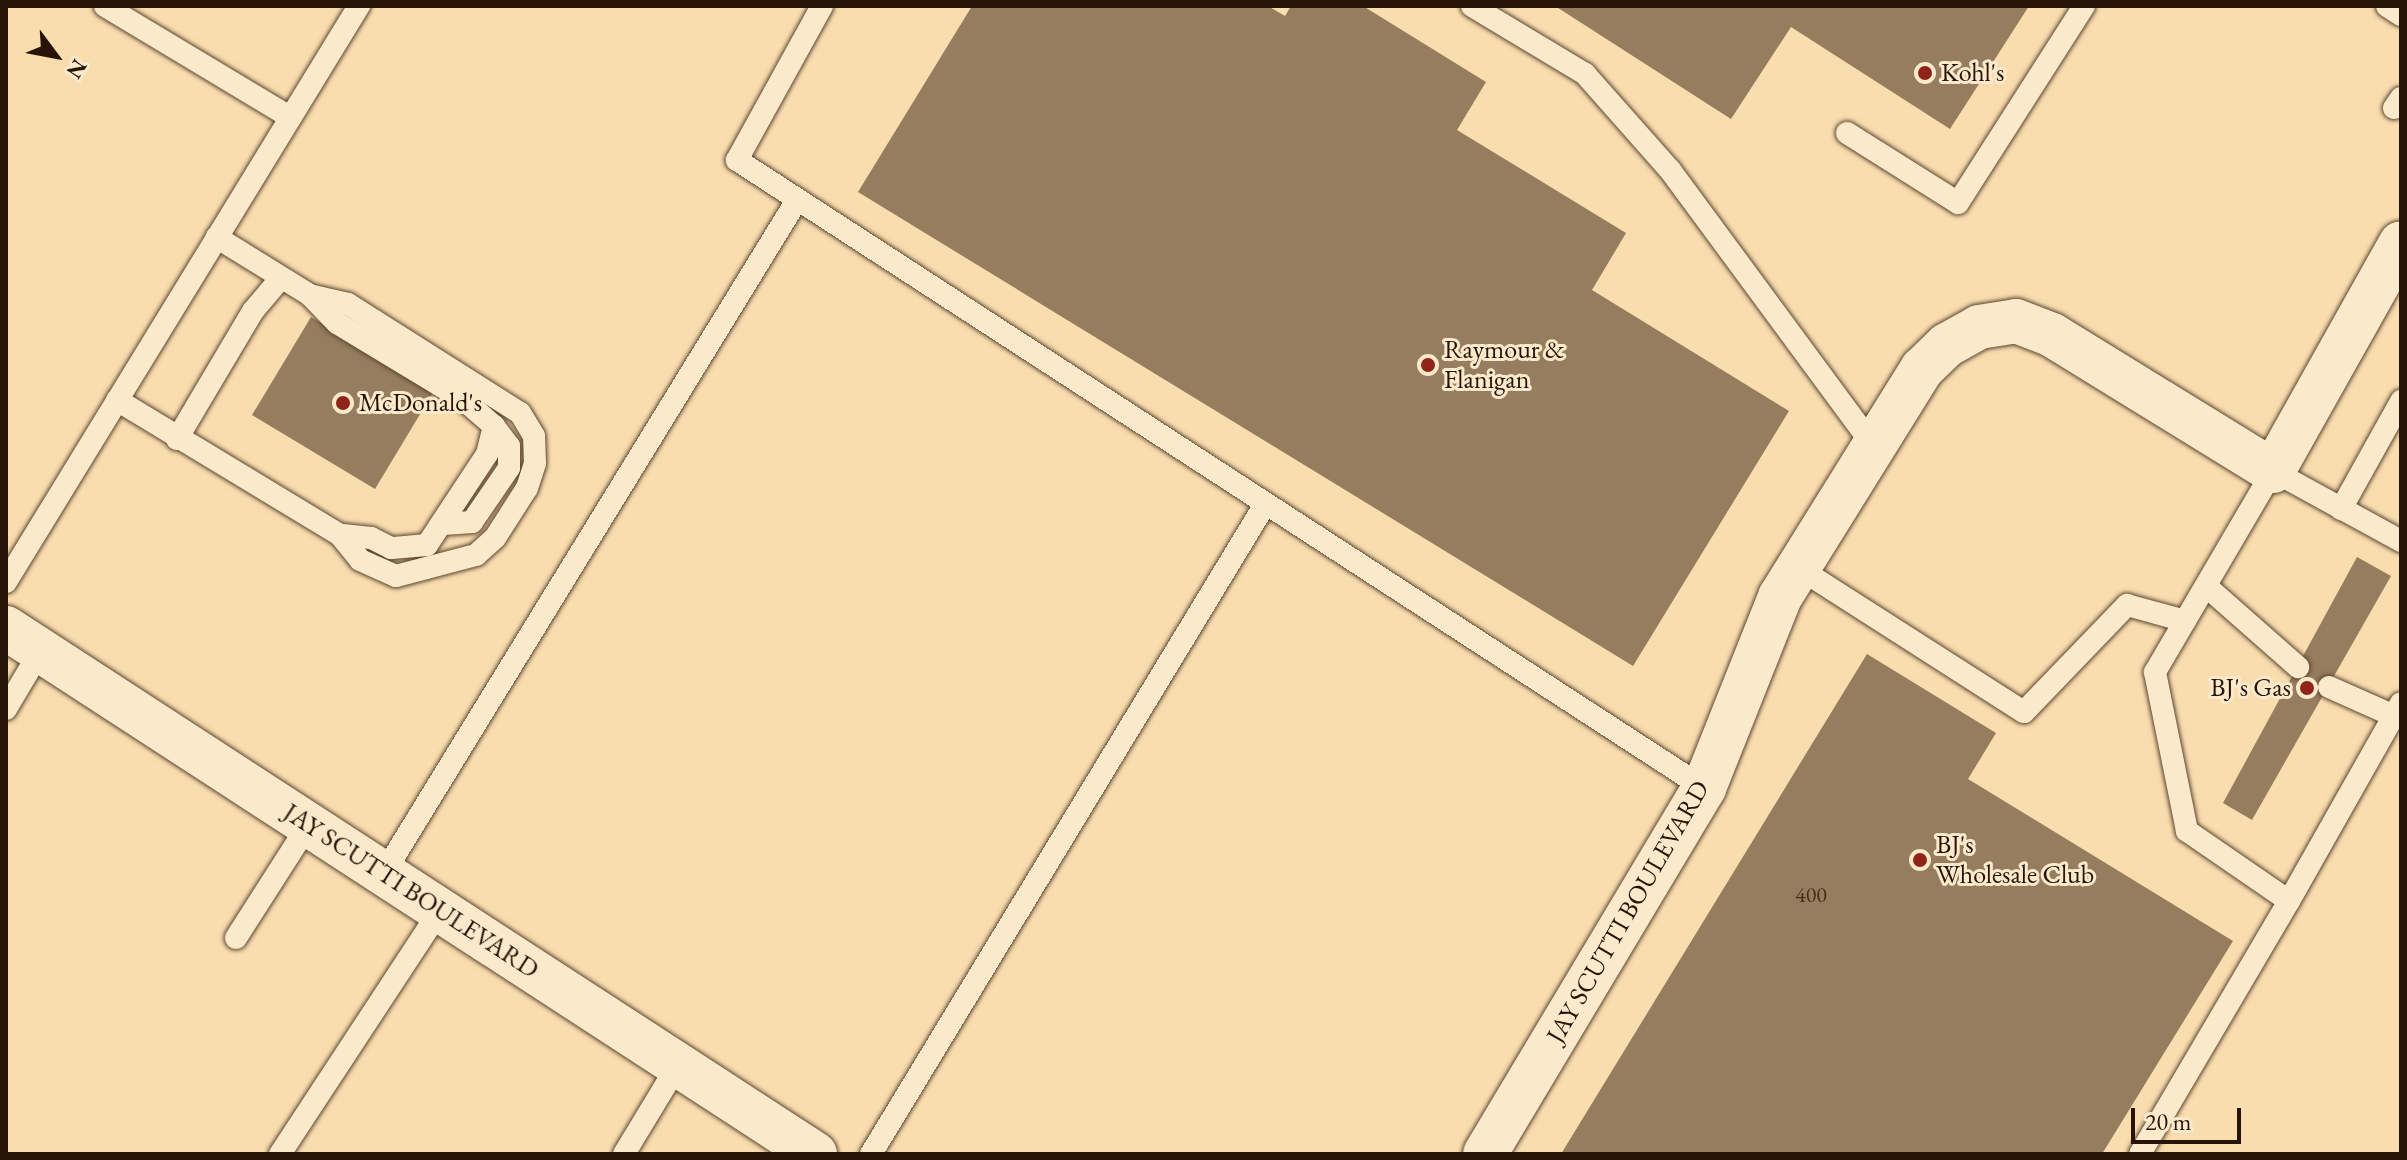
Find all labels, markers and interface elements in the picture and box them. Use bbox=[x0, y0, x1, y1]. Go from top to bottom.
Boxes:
north arrow bbox=[16, 16, 96, 96]
text: N bbox=[60, 54, 94, 84]
place label: Kohl's bbox=[1941, 57, 2004, 89]
marker: Kohl's bbox=[1916, 64, 1934, 82]
place label: Raymour & Flanigan bbox=[1444, 334, 1564, 396]
marker: Raymour & Flanigan bbox=[1419, 356, 1437, 374]
place label: McDonald's bbox=[359, 387, 482, 419]
marker: McDonald's bbox=[334, 394, 352, 412]
place label: BJ's Gas bbox=[2210, 672, 2291, 704]
marker: BJ's Gas bbox=[2298, 679, 2316, 697]
street label: JAY SCUTTI BOULEVARD bbox=[1540, 775, 1716, 1049]
street label: JAY SCUTTI BOULEVARD bbox=[278, 797, 544, 985]
place label: BJ's Wholesale Club bbox=[1936, 829, 2094, 890]
marker: BJ's Wholesale Club bbox=[1911, 851, 1929, 869]
house number: 400 bbox=[1795, 882, 1827, 908]
scale bar bbox=[2135, 1092, 2245, 1142]
text: 20 m bbox=[2145, 1106, 2192, 1137]

